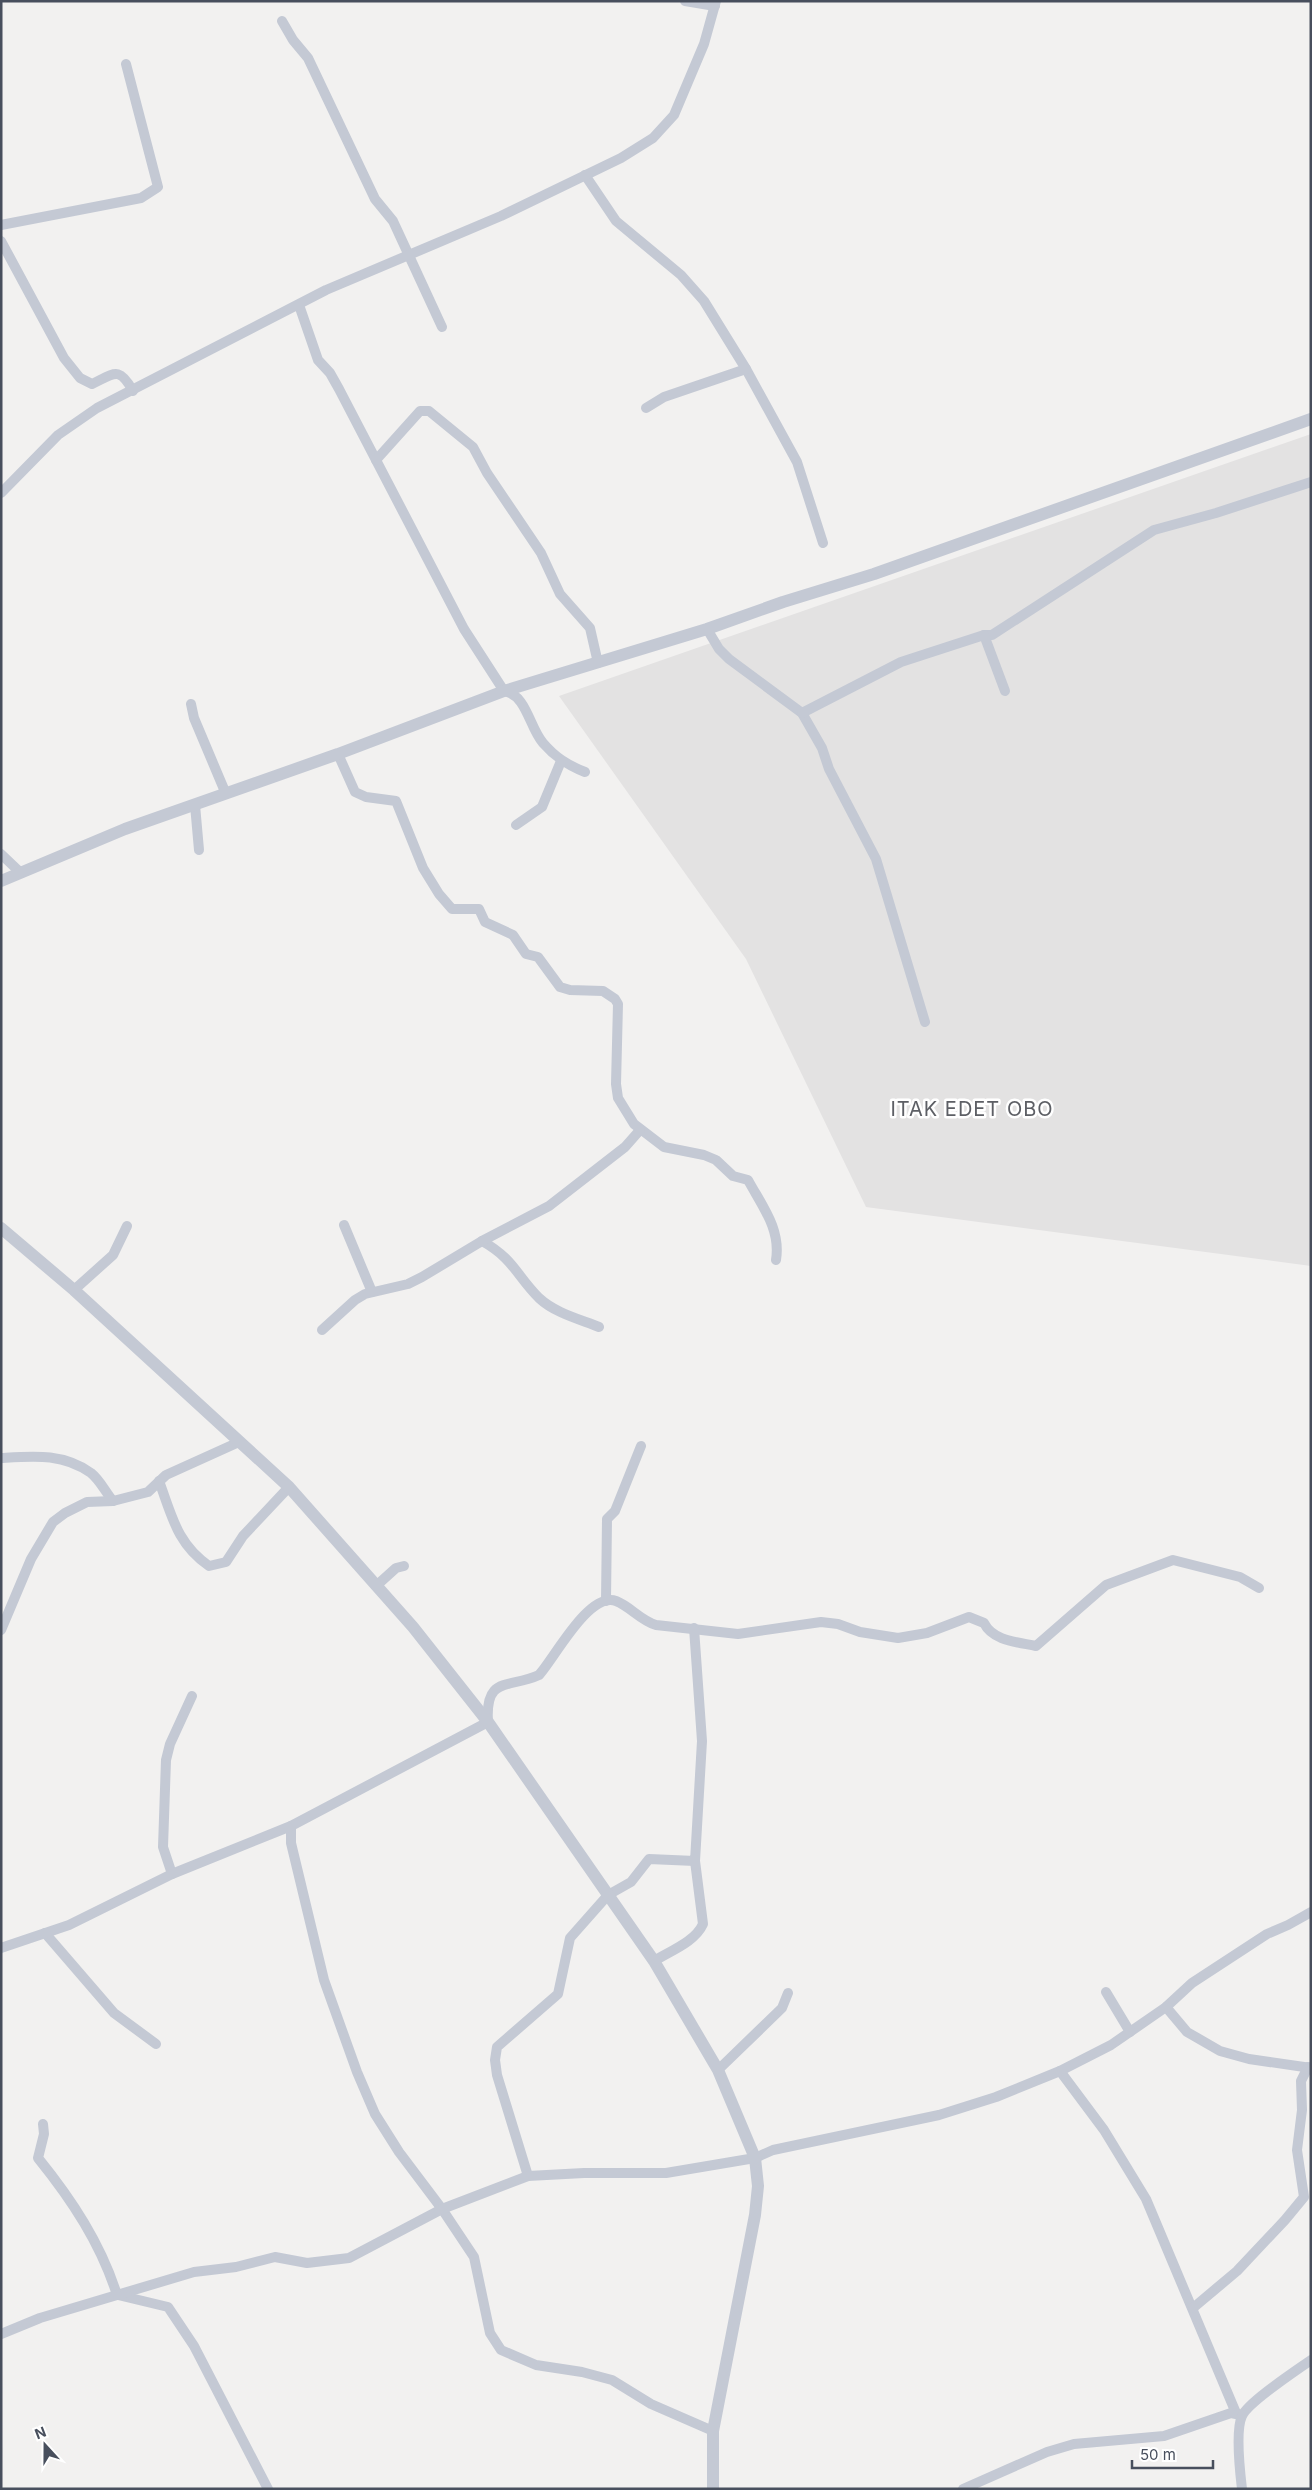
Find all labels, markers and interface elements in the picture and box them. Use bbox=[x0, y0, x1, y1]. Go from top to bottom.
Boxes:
district label: ITAK EDET OBO bbox=[890, 1097, 1054, 1121]
north arrow bbox=[20, 2420, 70, 2470]
text: N bbox=[32, 2423, 48, 2442]
scale bar bbox=[1132, 2438, 1213, 2470]
text: 50 m bbox=[1140, 2445, 1176, 2464]

